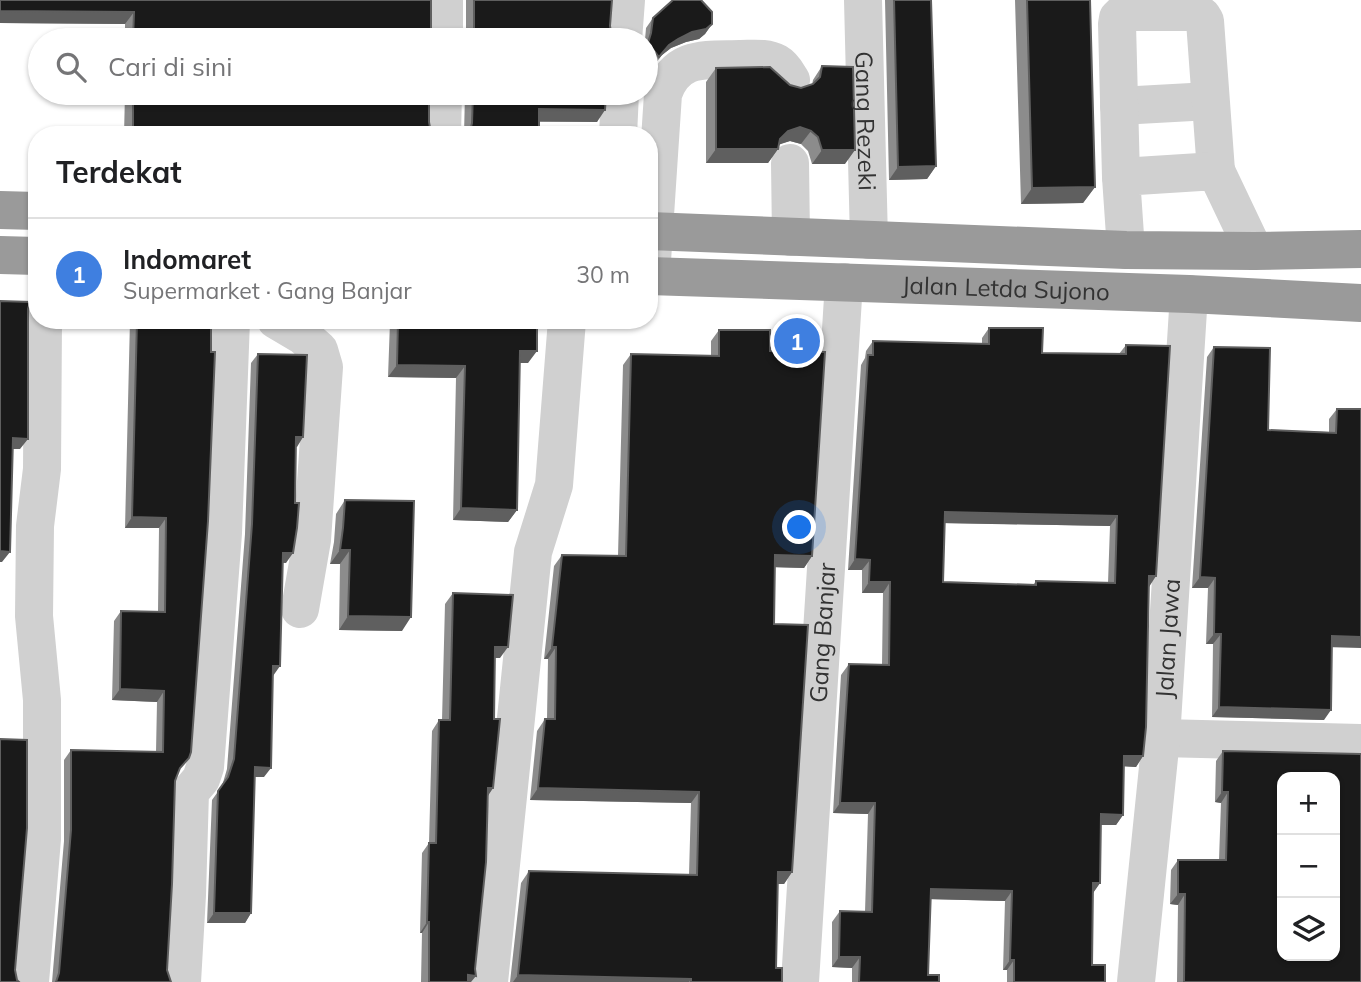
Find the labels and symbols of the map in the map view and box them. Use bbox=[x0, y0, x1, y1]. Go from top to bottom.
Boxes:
street label: Gang Rezeki bbox=[849, 51, 883, 191]
street label: Jalan Letda Sujono bbox=[901, 269, 1110, 306]
pin: 1 bbox=[774, 315, 820, 367]
your location bbox=[782, 510, 816, 544]
street label: Gang Banjar bbox=[803, 561, 841, 704]
street label: Jalan Jawa bbox=[1149, 578, 1186, 699]

